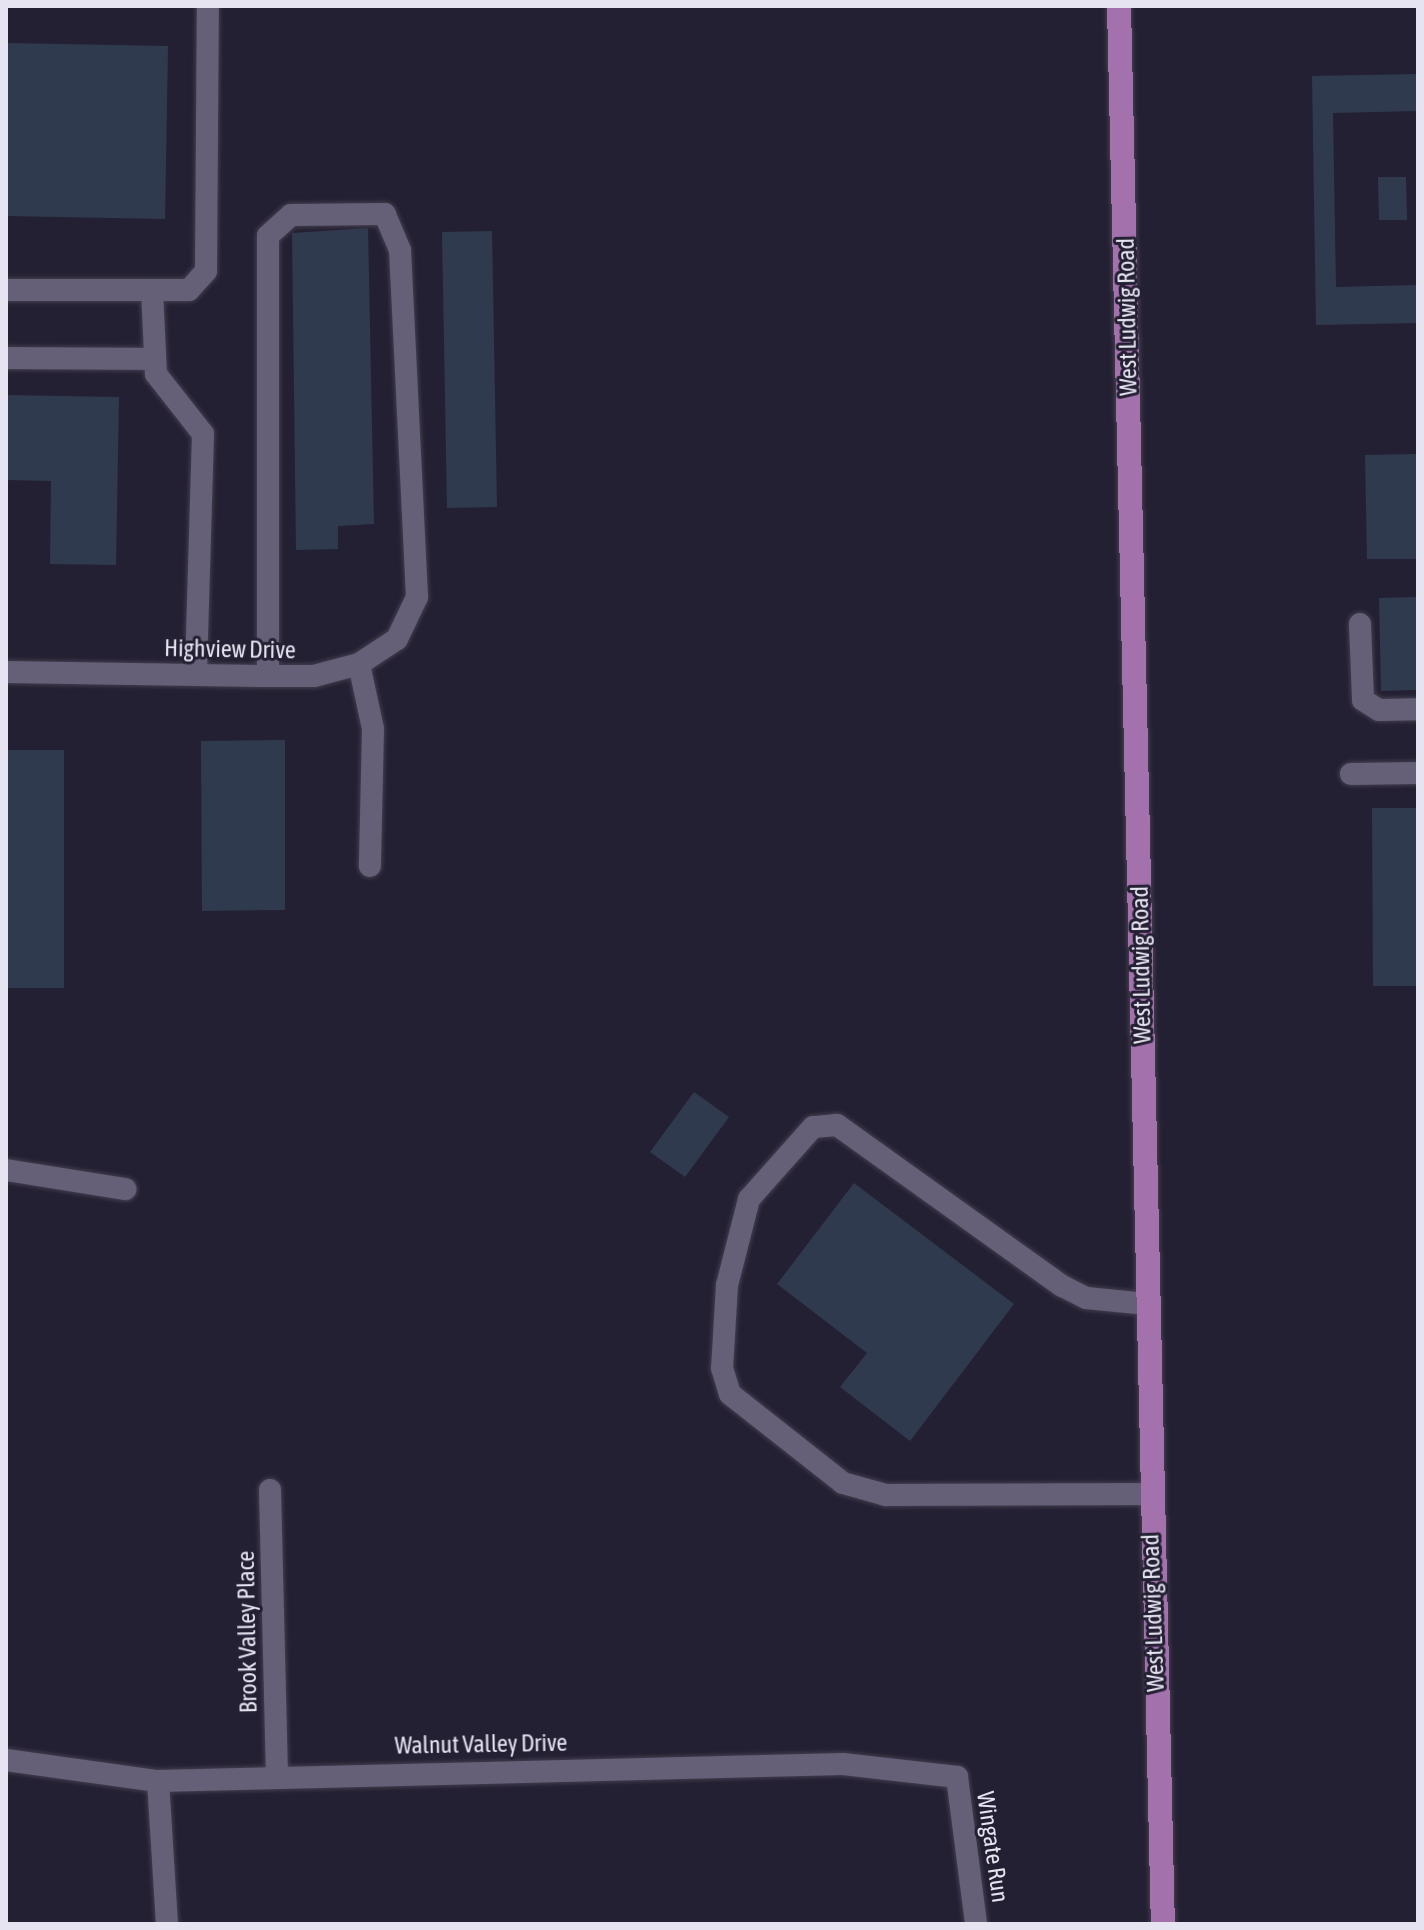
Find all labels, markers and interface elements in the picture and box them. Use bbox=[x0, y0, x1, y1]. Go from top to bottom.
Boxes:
street label: West Ludwig Road bbox=[1111, 238, 1143, 396]
street label: Highview Drive bbox=[164, 633, 296, 665]
street label: West Ludwig Road bbox=[1125, 886, 1157, 1044]
street label: West Ludwig Road bbox=[1136, 1534, 1170, 1692]
street label: Brook Valley Place bbox=[231, 1551, 263, 1713]
street label: Walnut Valley Drive bbox=[394, 1728, 568, 1760]
street label: Wingate Run bbox=[971, 1790, 1015, 1904]

